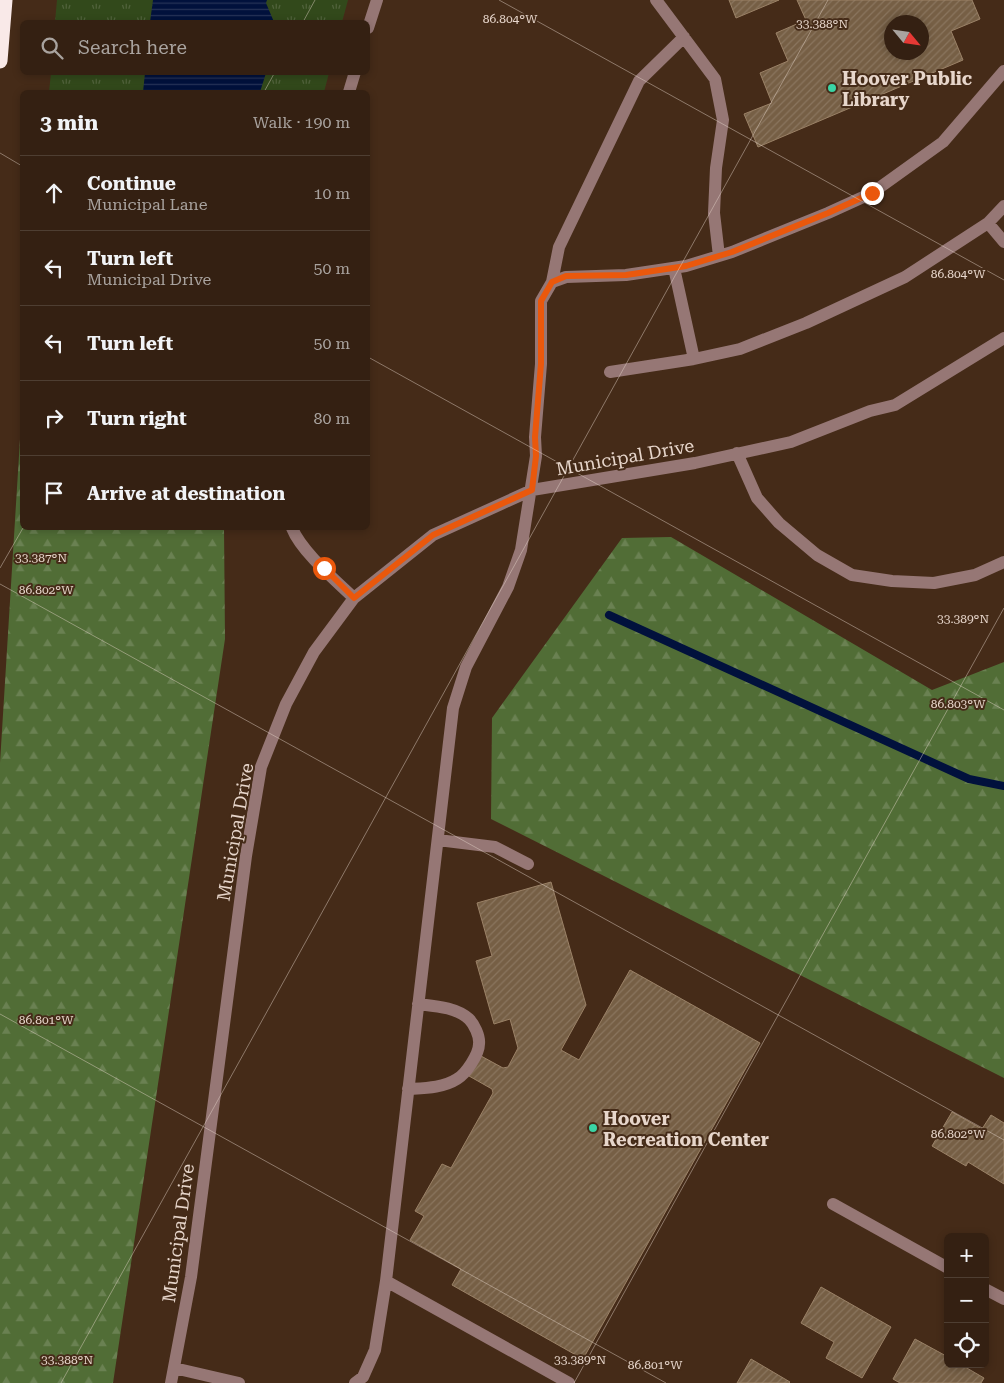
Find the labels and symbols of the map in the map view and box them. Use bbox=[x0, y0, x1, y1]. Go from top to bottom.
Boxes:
text: 86.804°W bbox=[483, 12, 538, 26]
north arrow bbox=[884, 15, 929, 60]
text: 33.388°N bbox=[796, 17, 848, 31]
place label: Hoover Public Library bbox=[842, 68, 972, 110]
marker: Hoover Public Library bbox=[826, 82, 838, 94]
route end bbox=[861, 182, 884, 205]
text: 86.804°W bbox=[931, 267, 986, 281]
street label: Municipal Drive bbox=[554, 434, 696, 479]
text: 33.387°N bbox=[15, 551, 67, 565]
route start bbox=[313, 557, 336, 580]
text: 86.802°W bbox=[19, 583, 74, 597]
text: 33.389°N bbox=[937, 612, 989, 626]
text: 86.803°W bbox=[931, 697, 986, 711]
street label: Municipal Drive bbox=[213, 761, 258, 903]
text: 86.801°W bbox=[19, 1013, 74, 1027]
place label: Hoover Recreation Center bbox=[603, 1108, 769, 1150]
marker: Hoover Recreation Center bbox=[587, 1122, 599, 1134]
text: 86.802°W bbox=[931, 1127, 986, 1141]
street label: Municipal Drive bbox=[158, 1162, 198, 1304]
text: 33.388°N bbox=[41, 1353, 93, 1367]
text: 33.389°N bbox=[554, 1353, 606, 1367]
text: 86.801°W bbox=[628, 1358, 683, 1372]

